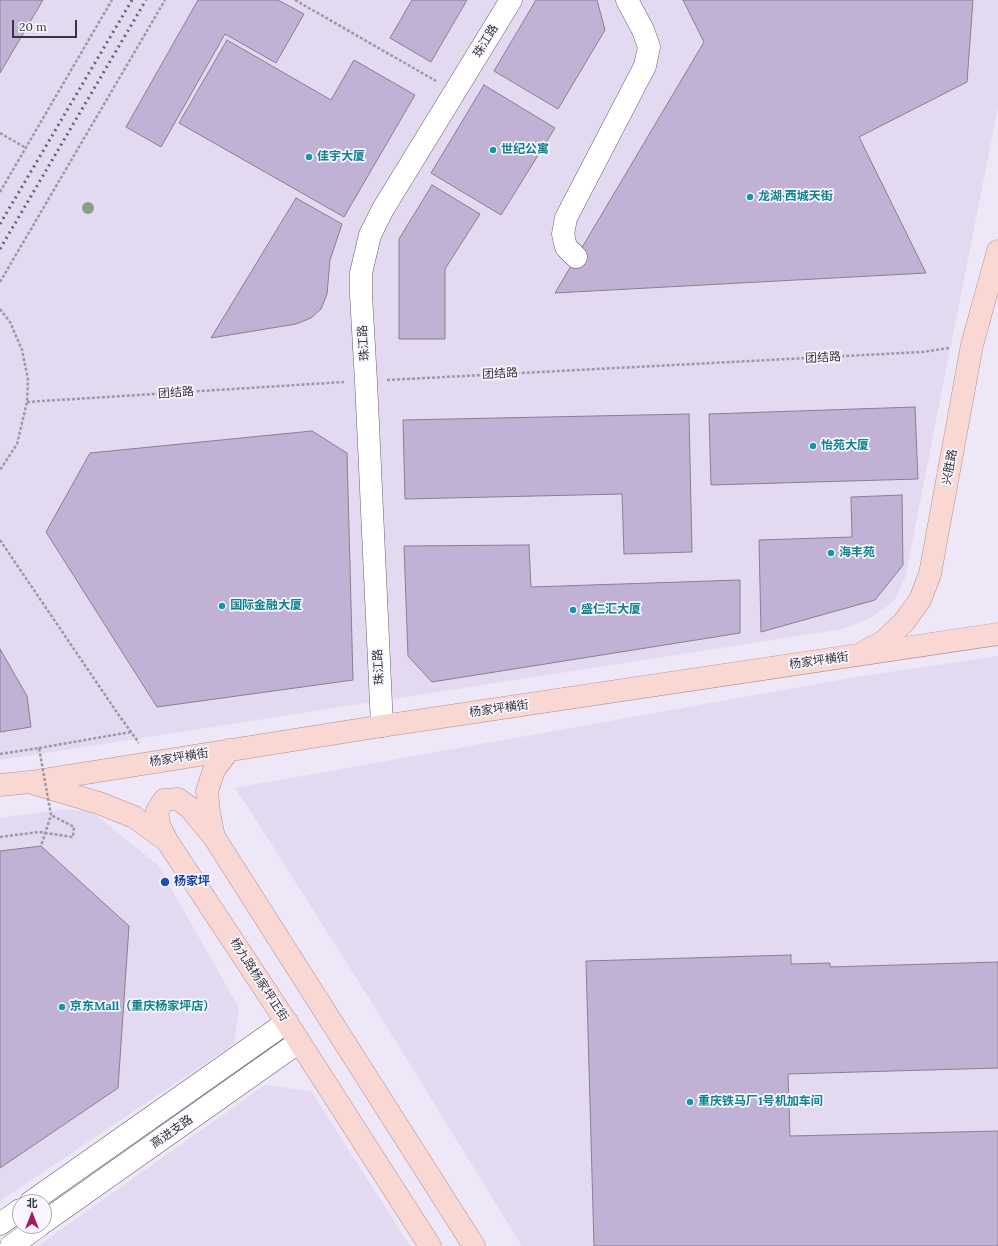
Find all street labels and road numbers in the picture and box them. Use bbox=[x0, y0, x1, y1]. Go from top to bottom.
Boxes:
street label: 珠江路 bbox=[471, 22, 501, 60]
street label: 珠江路 bbox=[356, 325, 372, 361]
street label: 团结路 bbox=[805, 350, 841, 366]
street label: 团结路 bbox=[482, 366, 518, 382]
street label: 团结路 bbox=[158, 385, 194, 401]
street label: 兴胜路 bbox=[940, 448, 960, 486]
street label: 珠江路 bbox=[371, 649, 387, 685]
street label: 杨家坪横街 bbox=[788, 650, 850, 672]
street label: 杨家坪横街 bbox=[468, 698, 530, 720]
street label: 杨家坪横街 bbox=[148, 746, 210, 770]
street label: 杨九路杨家坪正街 bbox=[227, 936, 291, 1024]
street label: 高进支路 bbox=[148, 1112, 196, 1152]

